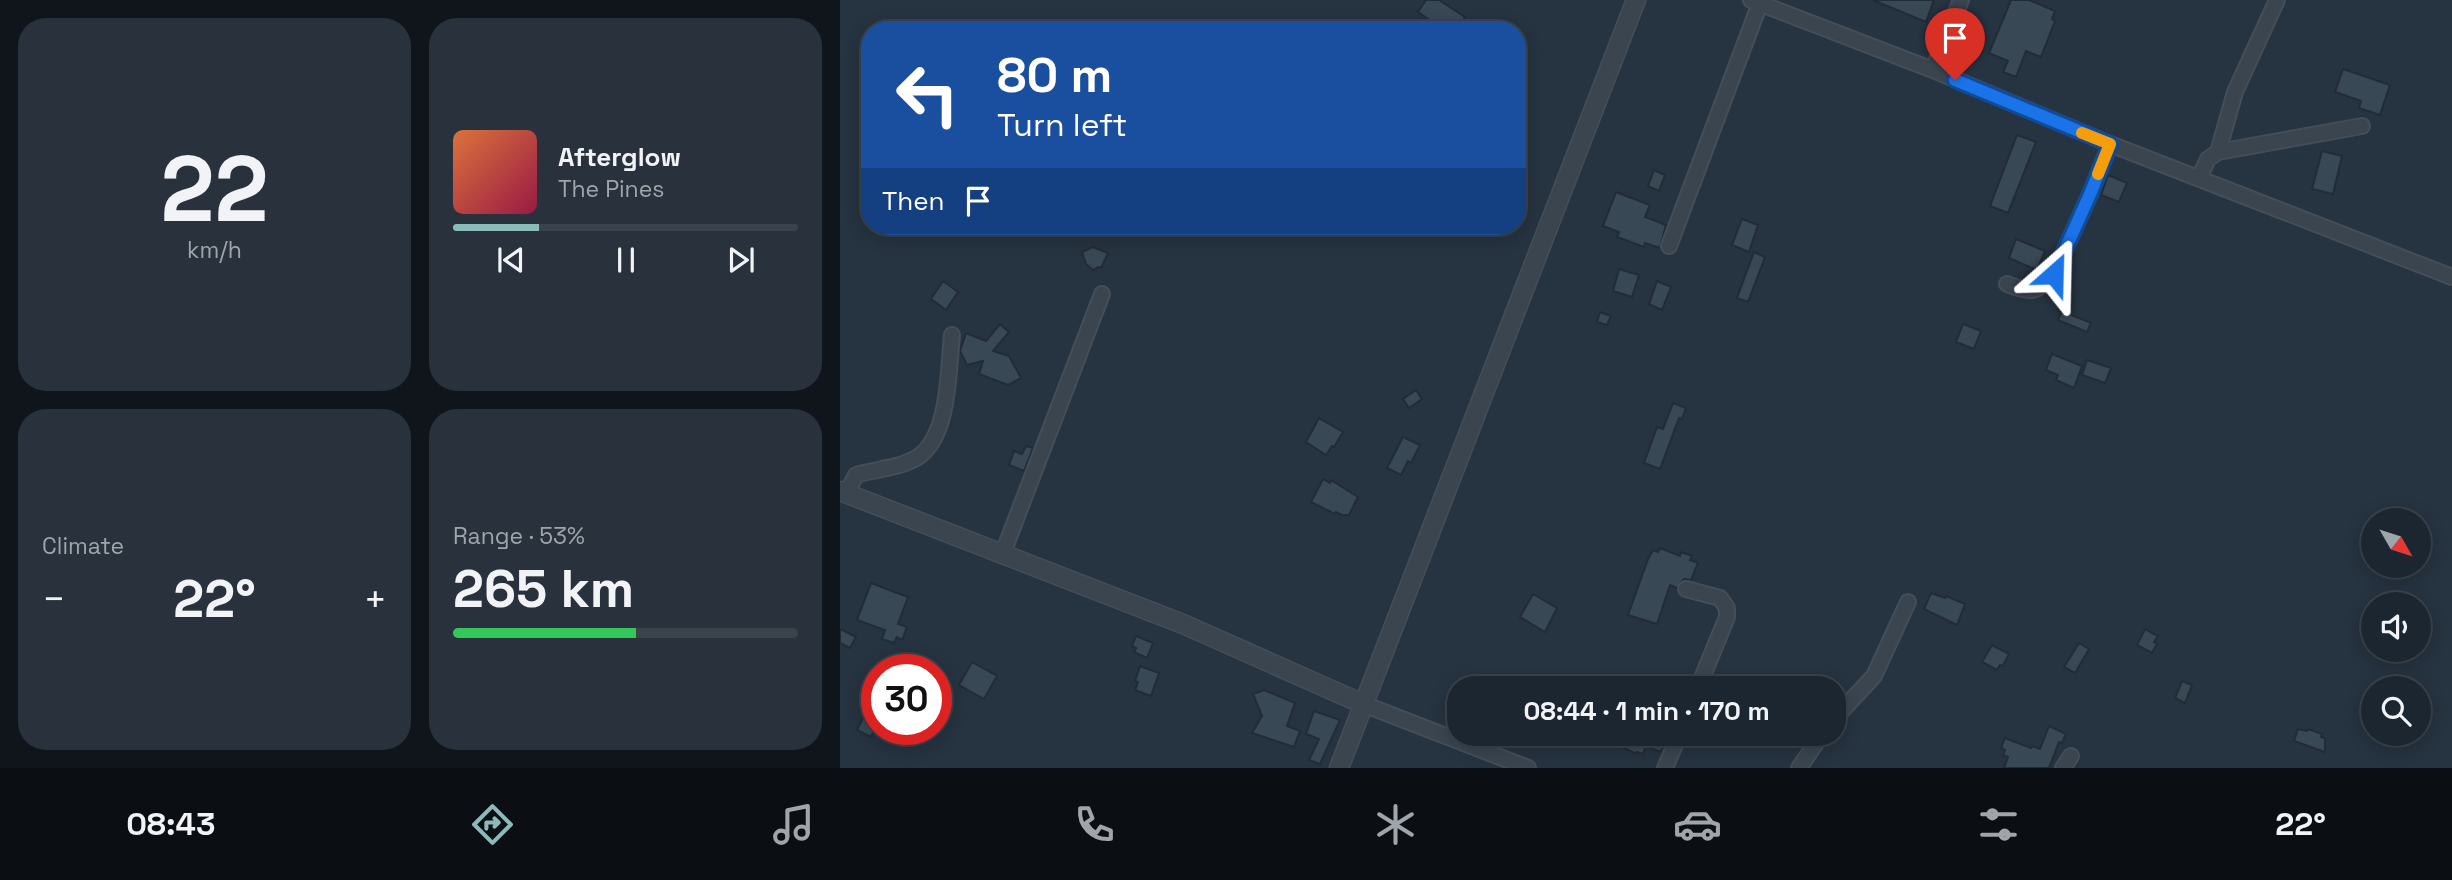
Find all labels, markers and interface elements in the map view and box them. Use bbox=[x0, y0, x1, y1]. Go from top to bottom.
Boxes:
pin bbox=[1925, 8, 1985, 80]
icon: arrive bbox=[1936, 19, 1974, 57]
text: 80 m bbox=[997, 44, 1112, 106]
icon: left bbox=[882, 49, 973, 140]
text: Turn left bbox=[997, 105, 1127, 145]
text: 22 bbox=[160, 131, 269, 248]
text: Afterglow bbox=[558, 140, 681, 174]
text: The Pines bbox=[558, 174, 664, 204]
icon: arrive bbox=[959, 182, 997, 220]
text: Then bbox=[882, 184, 945, 218]
text: km/h bbox=[187, 235, 242, 265]
position arrow bbox=[2017, 237, 2091, 311]
icon: previous bbox=[492, 241, 530, 279]
icon: pause bbox=[607, 241, 645, 279]
icon: next bbox=[722, 241, 760, 279]
north arrow bbox=[2361, 508, 2431, 578]
map controls bbox=[2361, 508, 2431, 746]
text: Range · 53% bbox=[453, 521, 585, 551]
text: Climate bbox=[42, 531, 124, 561]
text: 265 km bbox=[453, 556, 634, 622]
text: 22° bbox=[173, 566, 256, 632]
text: − bbox=[42, 575, 66, 623]
text: + bbox=[363, 575, 387, 623]
button: sound bbox=[2361, 592, 2431, 662]
speed limit sign: 30 bbox=[861, 654, 952, 745]
button: search bbox=[2361, 676, 2431, 746]
text: 08:44 · 1 min · 170 m bbox=[1523, 694, 1770, 728]
icon: directions bbox=[468, 800, 517, 849]
icon: music bbox=[769, 800, 818, 849]
icon: phone bbox=[1070, 800, 1119, 849]
icon: climate bbox=[1371, 800, 1420, 849]
icon: car bbox=[1673, 800, 1722, 849]
icon: filters bbox=[1974, 800, 2023, 849]
text: 08:43 bbox=[126, 804, 215, 844]
text: 22° bbox=[2275, 804, 2326, 844]

